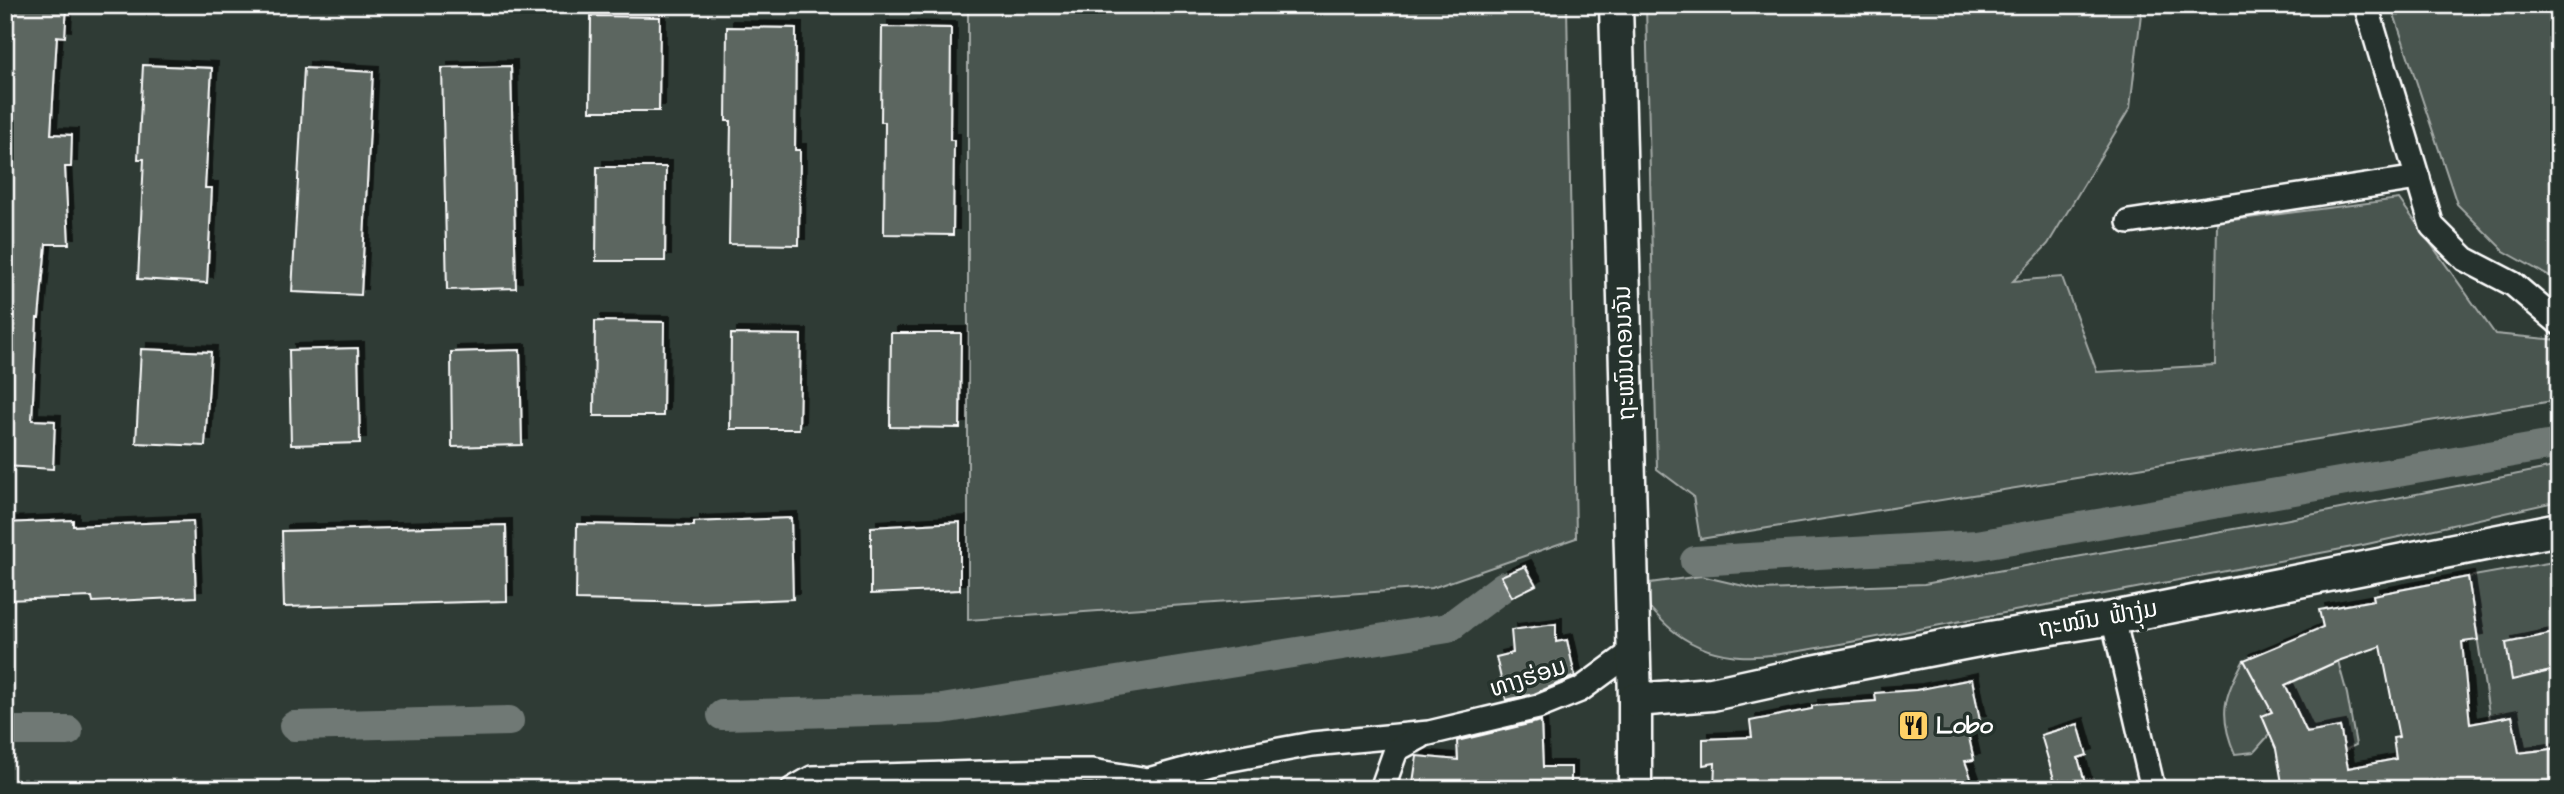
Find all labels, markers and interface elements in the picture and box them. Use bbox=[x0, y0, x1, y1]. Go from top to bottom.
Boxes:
street label: ຖະໝົນດອນຈັນ bbox=[1606, 285, 1644, 421]
street label: ຖະໝົນ ຟ້າງຸ່ມ bbox=[2036, 592, 2161, 647]
street label: ທາງຮ່ອມ bbox=[1485, 650, 1571, 706]
restaurant icon: Lobo bbox=[1896, 709, 1930, 743]
place label: Lobo bbox=[1936, 709, 1994, 743]

